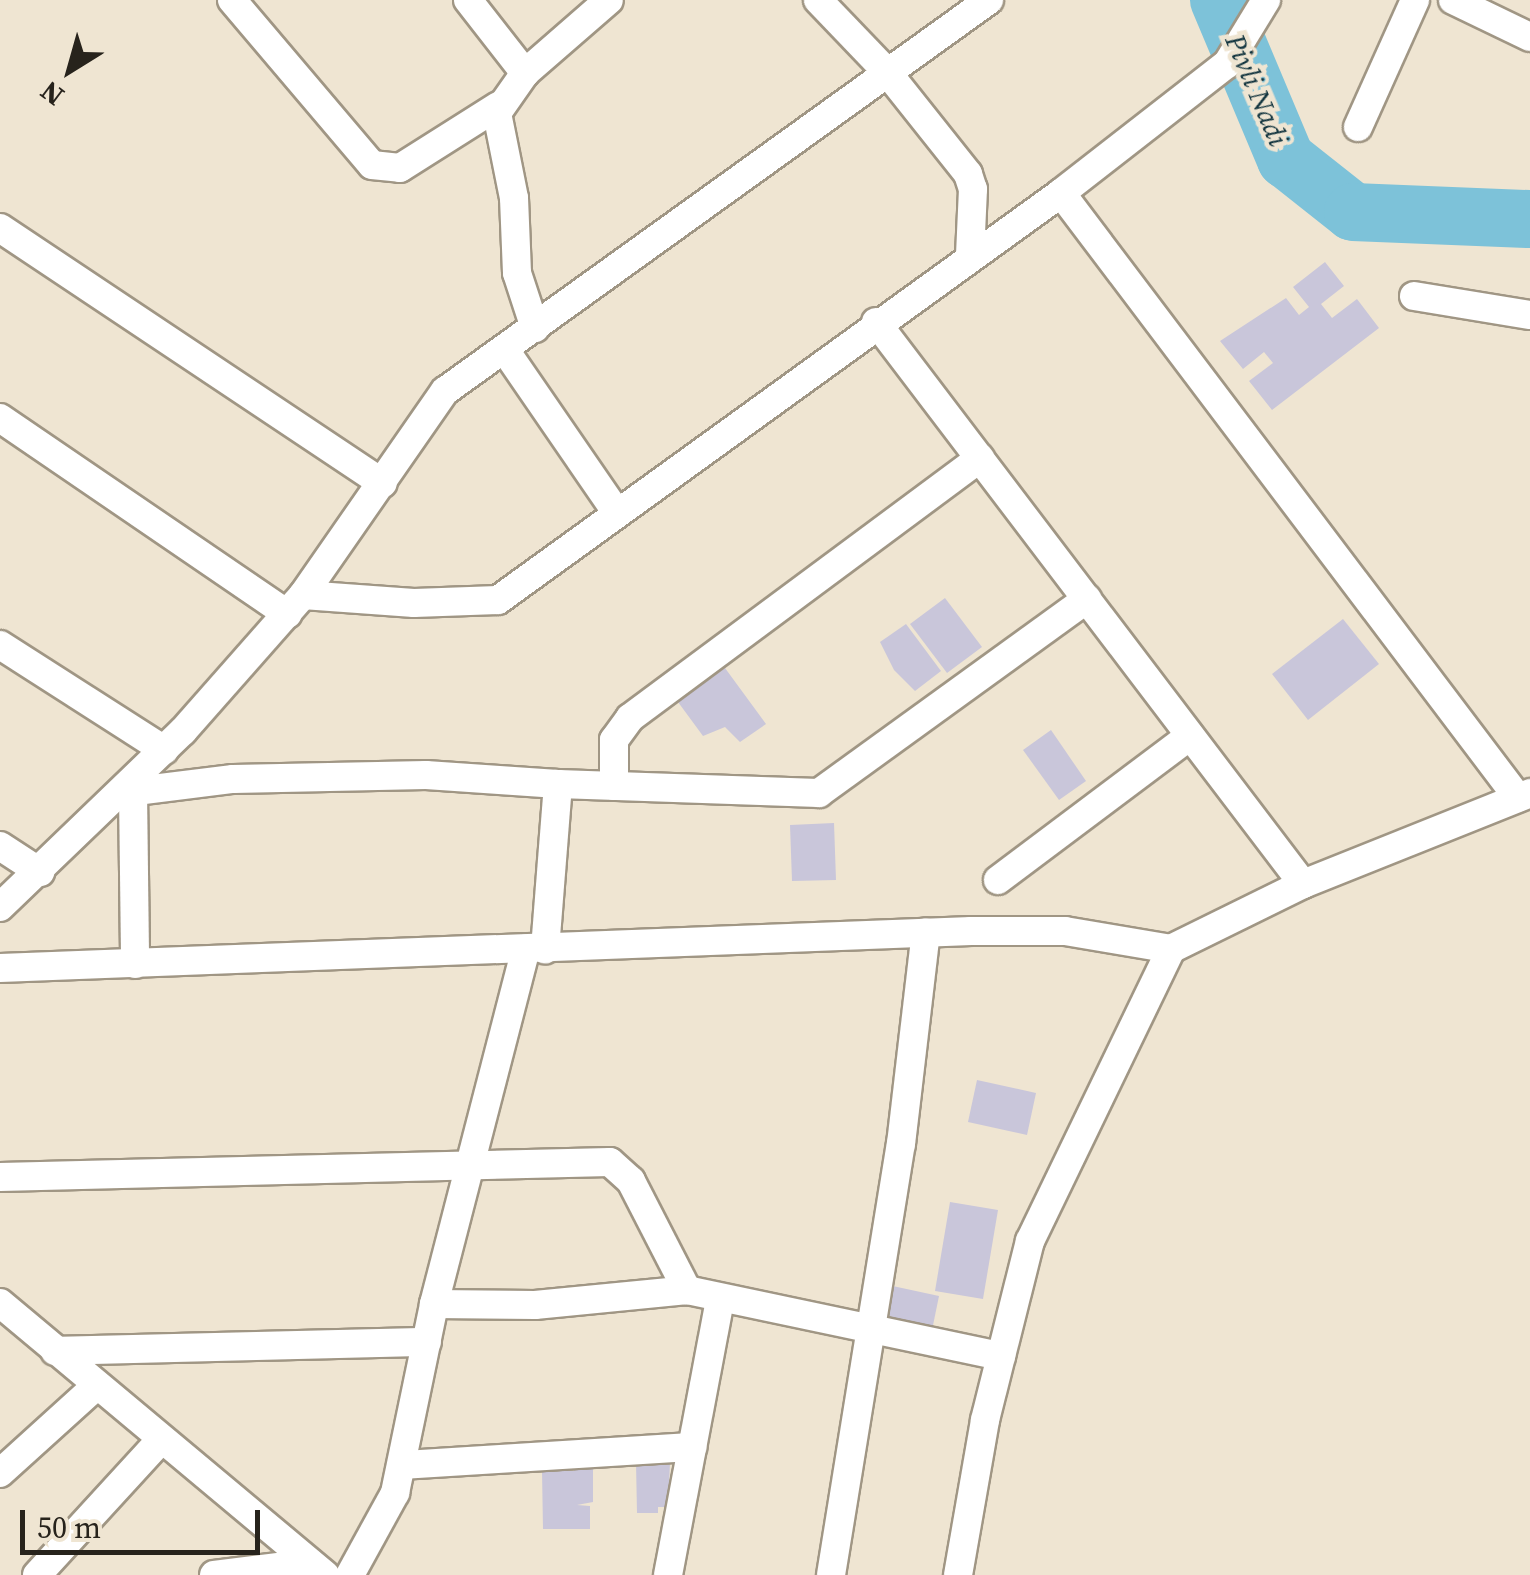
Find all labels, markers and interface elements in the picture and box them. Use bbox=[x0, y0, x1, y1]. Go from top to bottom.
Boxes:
north arrow bbox=[20, 20, 120, 120]
water label: Pivli Nadi bbox=[1218, 29, 1296, 151]
text: N bbox=[32, 73, 72, 115]
scale bar bbox=[25, 1490, 265, 1552]
text: 50 m bbox=[37, 1507, 101, 1548]

